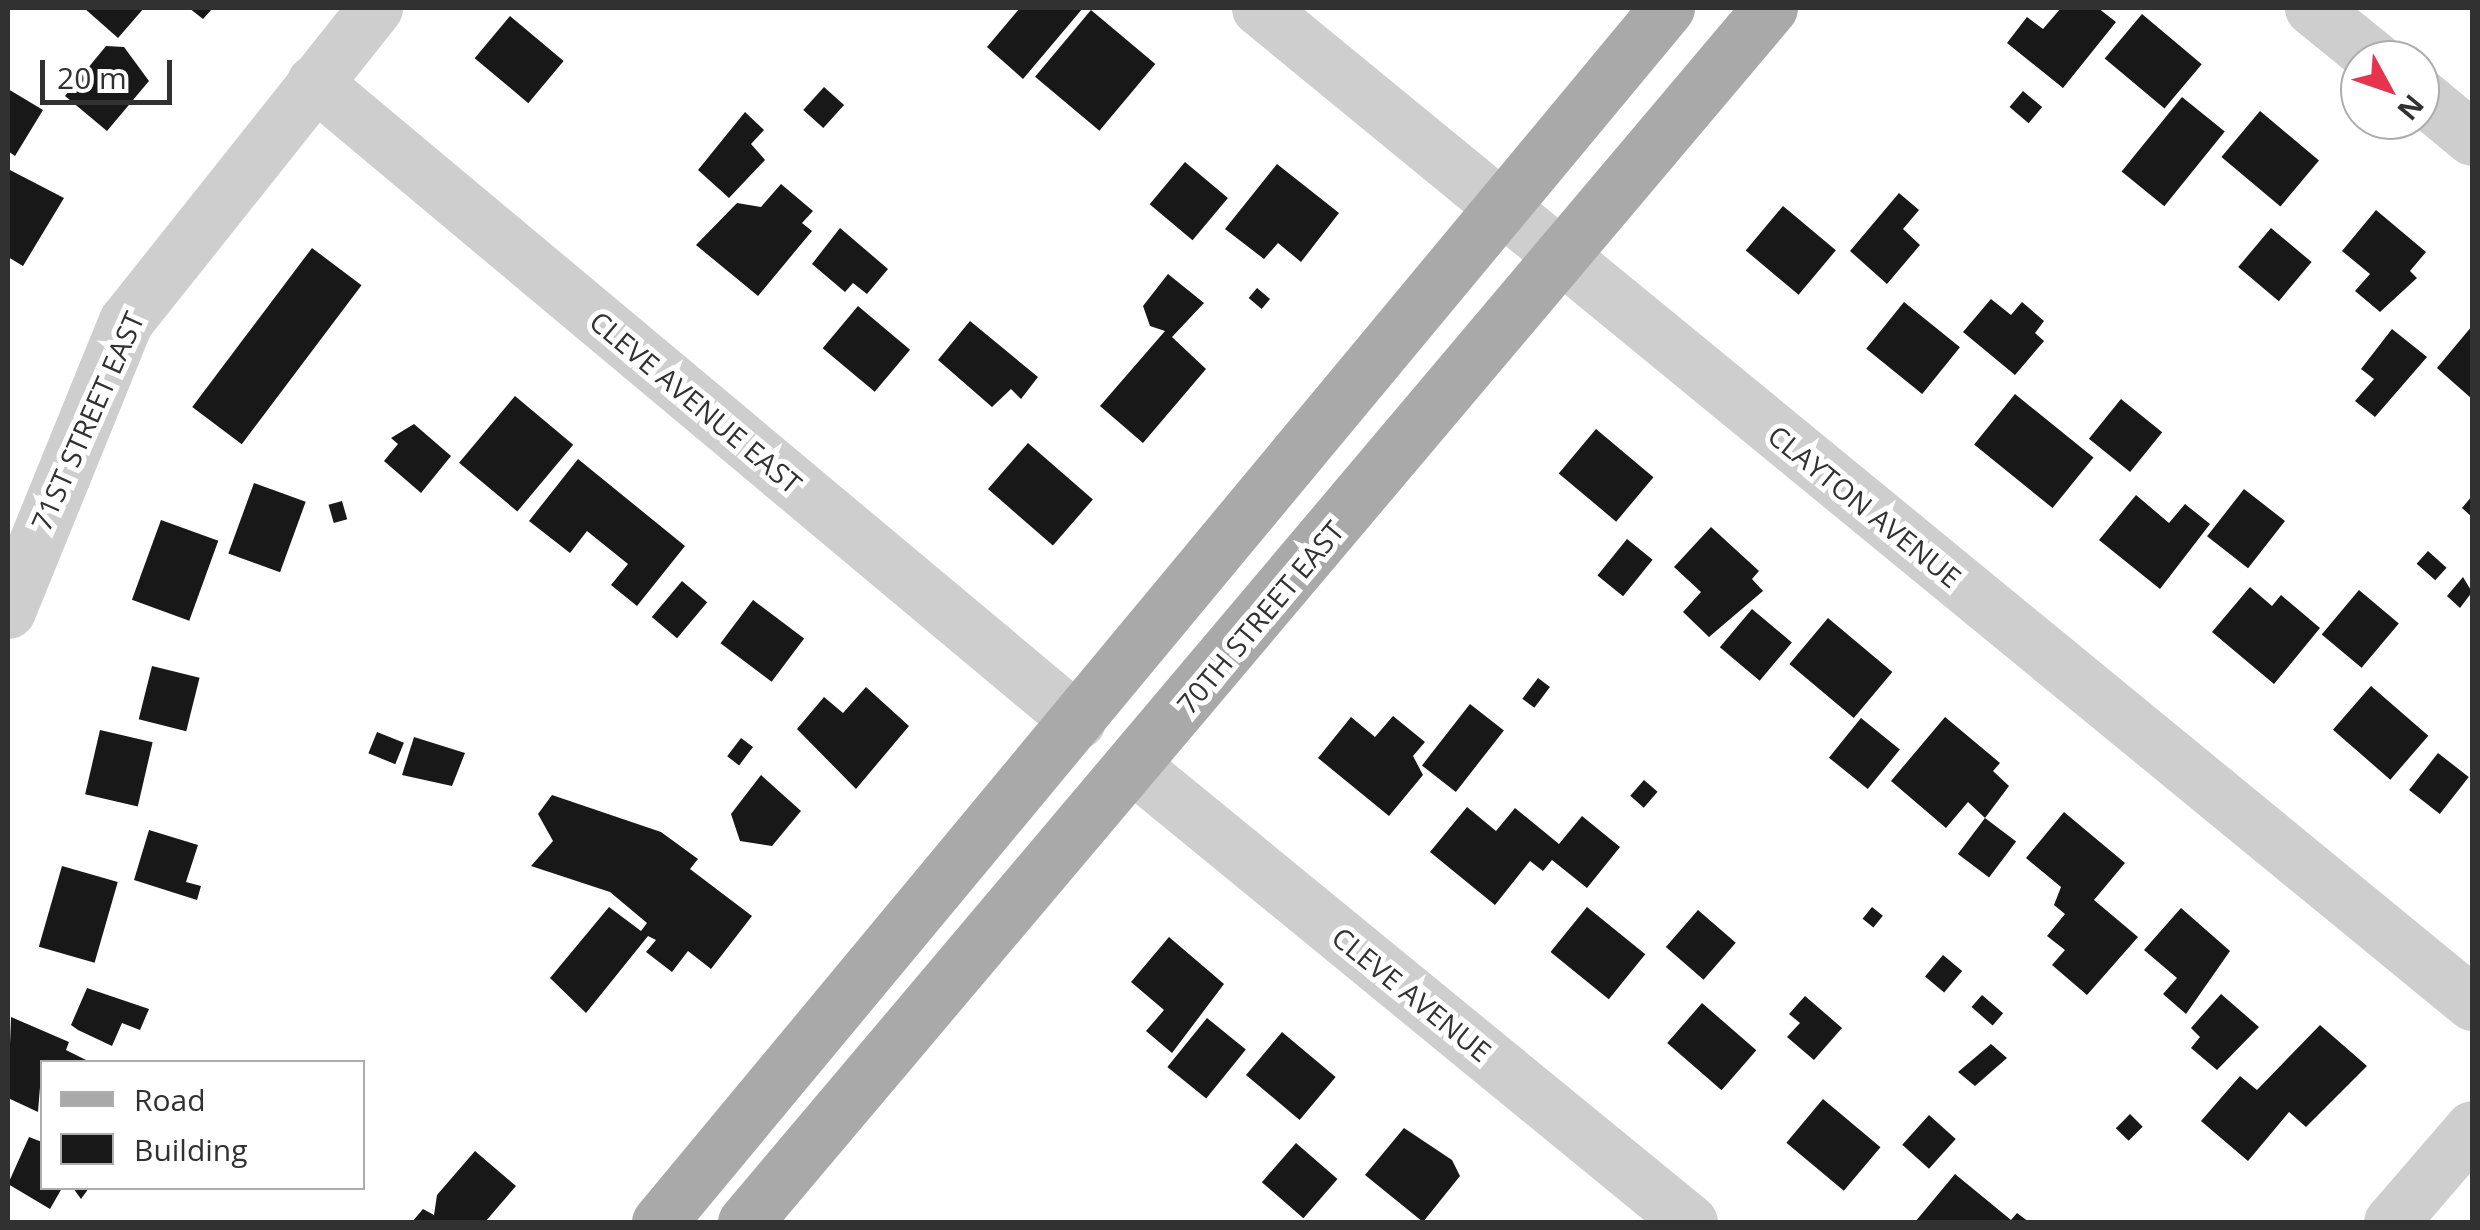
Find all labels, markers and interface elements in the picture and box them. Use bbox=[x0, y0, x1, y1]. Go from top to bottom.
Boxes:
scale bar bbox=[45, 40, 178, 102]
north arrow bbox=[2340, 40, 2440, 140]
text: 20 m bbox=[57, 57, 127, 98]
text: N bbox=[2390, 87, 2433, 129]
street label: CLEVE AVENUE EAST bbox=[583, 304, 809, 500]
street label: 71ST STREET EAST bbox=[24, 306, 150, 536]
street label: CLAYTON AVENUE bbox=[1762, 418, 1968, 594]
street label: 70TH STREET EAST bbox=[1170, 514, 1350, 720]
street label: CLEVE AVENUE bbox=[1326, 920, 1498, 1068]
legend bbox=[40, 1060, 365, 1190]
text: Road bbox=[134, 1079, 206, 1120]
text: Building bbox=[134, 1129, 248, 1170]

